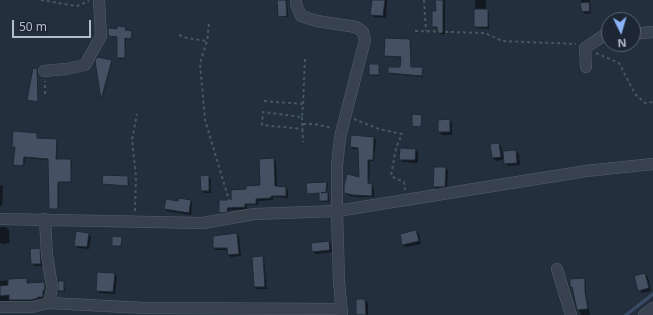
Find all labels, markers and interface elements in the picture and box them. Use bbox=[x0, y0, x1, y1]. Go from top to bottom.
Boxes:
scale bar bbox=[14, 12, 93, 38]
north arrow bbox=[601, 12, 641, 52]
text: 50 m bbox=[19, 18, 47, 35]
text: N bbox=[617, 36, 627, 51]

